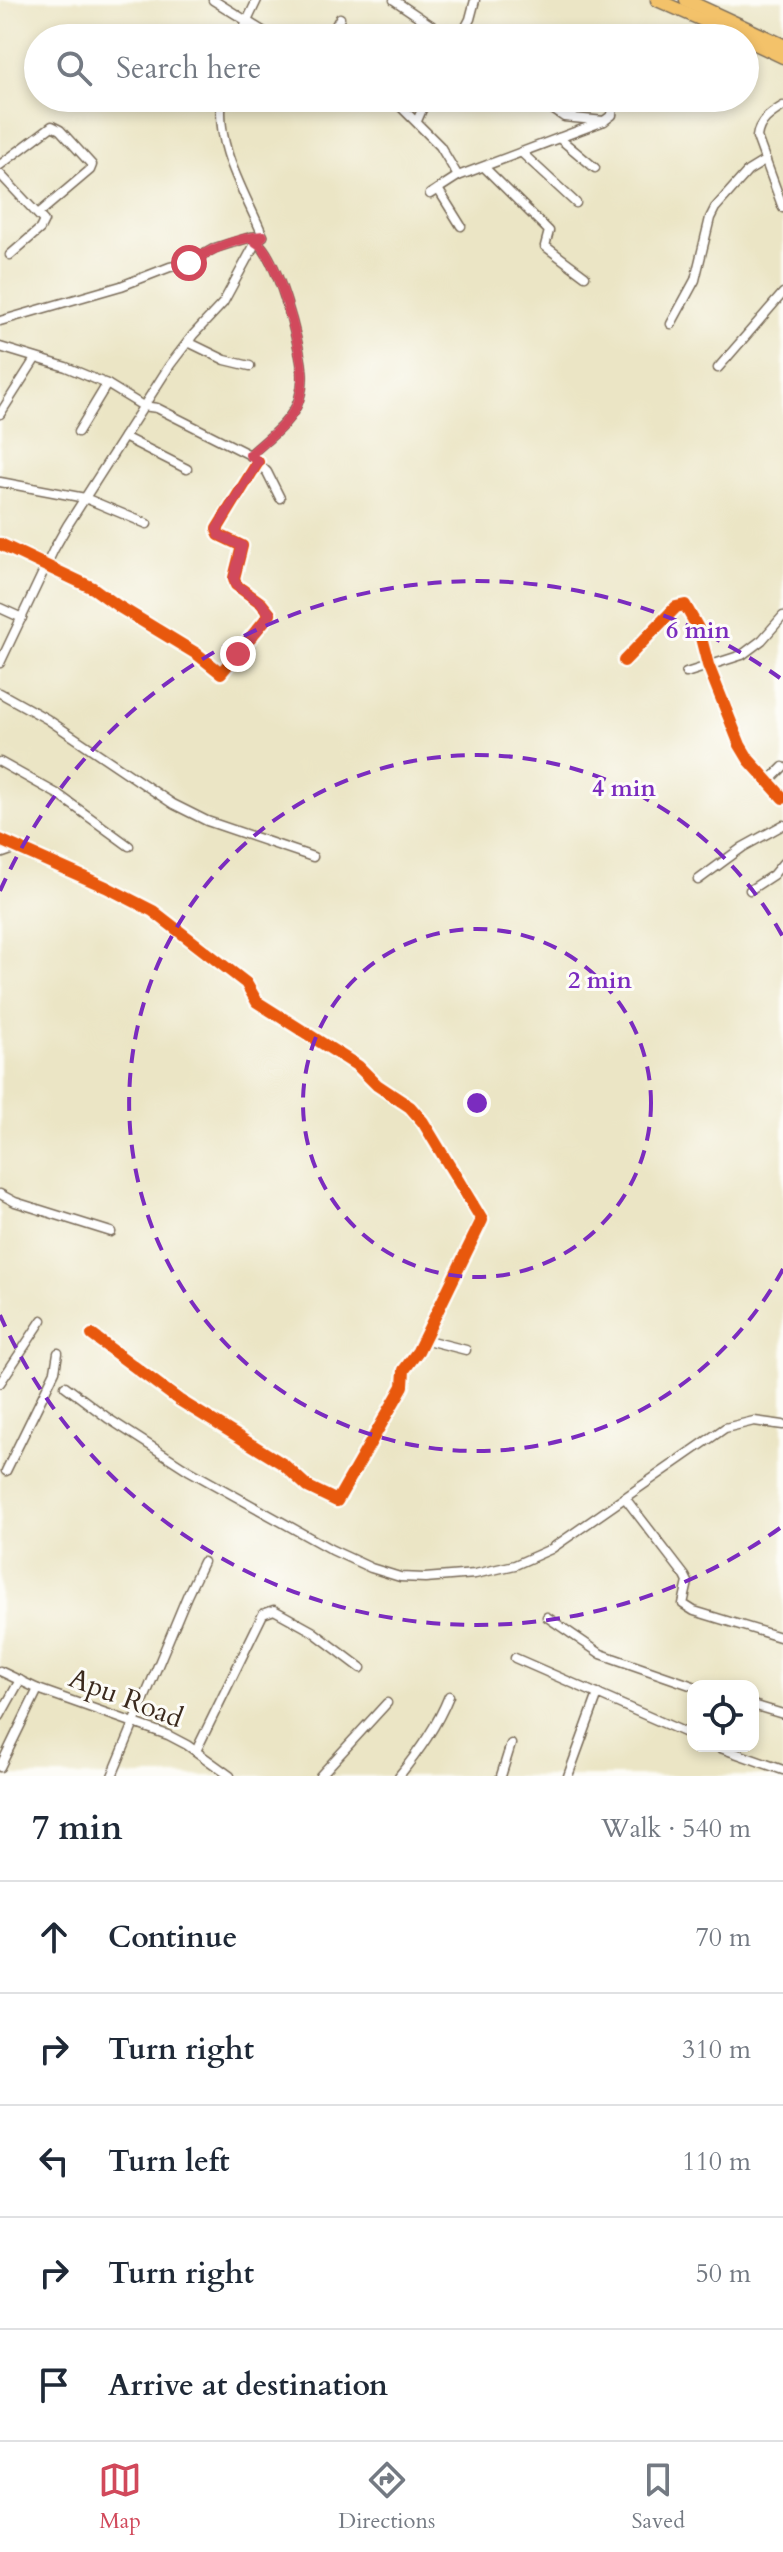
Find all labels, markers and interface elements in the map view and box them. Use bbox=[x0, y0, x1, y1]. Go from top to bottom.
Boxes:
search box bbox=[24, 24, 759, 112]
icon: search bbox=[52, 46, 96, 90]
text: Search here bbox=[116, 48, 261, 89]
route start bbox=[171, 245, 207, 281]
text: 6 min bbox=[666, 614, 731, 647]
route end bbox=[220, 636, 256, 672]
text: 4 min bbox=[592, 772, 657, 805]
text: 2 min bbox=[568, 964, 633, 997]
centre of rings bbox=[463, 1089, 491, 1117]
street label: Apu Road bbox=[64, 1659, 189, 1737]
map controls bbox=[687, 1680, 759, 1752]
button: locate bbox=[687, 1680, 759, 1752]
text: 7 min bbox=[32, 1805, 123, 1851]
text: Walk · 540 m bbox=[601, 1811, 751, 1846]
icon: ahead bbox=[32, 1915, 76, 1959]
text: Continue bbox=[108, 1917, 237, 1958]
text: 70 m bbox=[695, 1920, 751, 1955]
icon: right bbox=[32, 2027, 76, 2071]
text: Turn right bbox=[108, 2029, 254, 2070]
text: 310 m bbox=[682, 2032, 751, 2067]
icon: left bbox=[32, 2139, 76, 2183]
text: Turn left bbox=[108, 2141, 230, 2182]
text: 110 m bbox=[682, 2144, 751, 2179]
icon: right bbox=[32, 2251, 76, 2295]
text: Turn right bbox=[108, 2253, 254, 2294]
text: 50 m bbox=[695, 2256, 751, 2291]
icon: arrive bbox=[32, 2363, 76, 2407]
text: Arrive at destination bbox=[108, 2365, 388, 2406]
tab: Map bbox=[98, 2458, 142, 2536]
tab: Directions bbox=[338, 2458, 435, 2536]
tab: Saved bbox=[632, 2458, 685, 2536]

